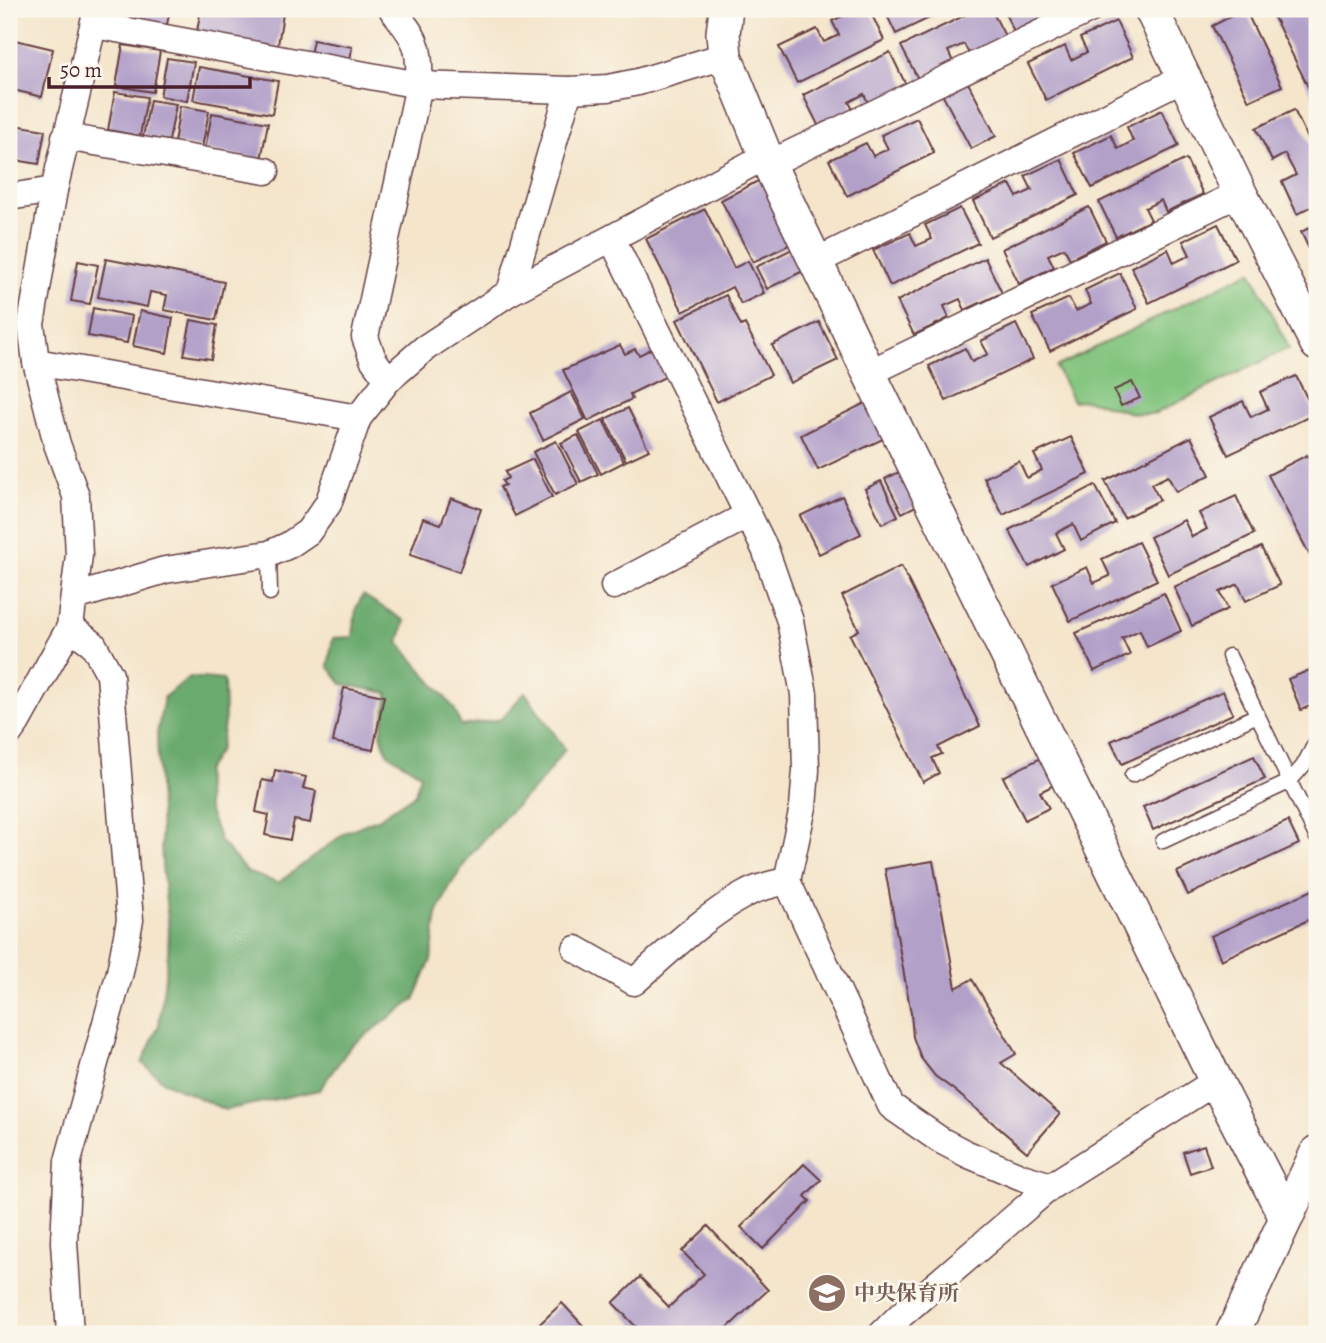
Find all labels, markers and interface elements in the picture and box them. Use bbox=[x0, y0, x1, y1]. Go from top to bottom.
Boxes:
scale bar bbox=[49, 46, 250, 90]
text: 50 m bbox=[60, 56, 102, 84]
school or university icon: 中央保育所 bbox=[806, 1272, 848, 1314]
place label: 中央保育所 bbox=[854, 1279, 959, 1307]

